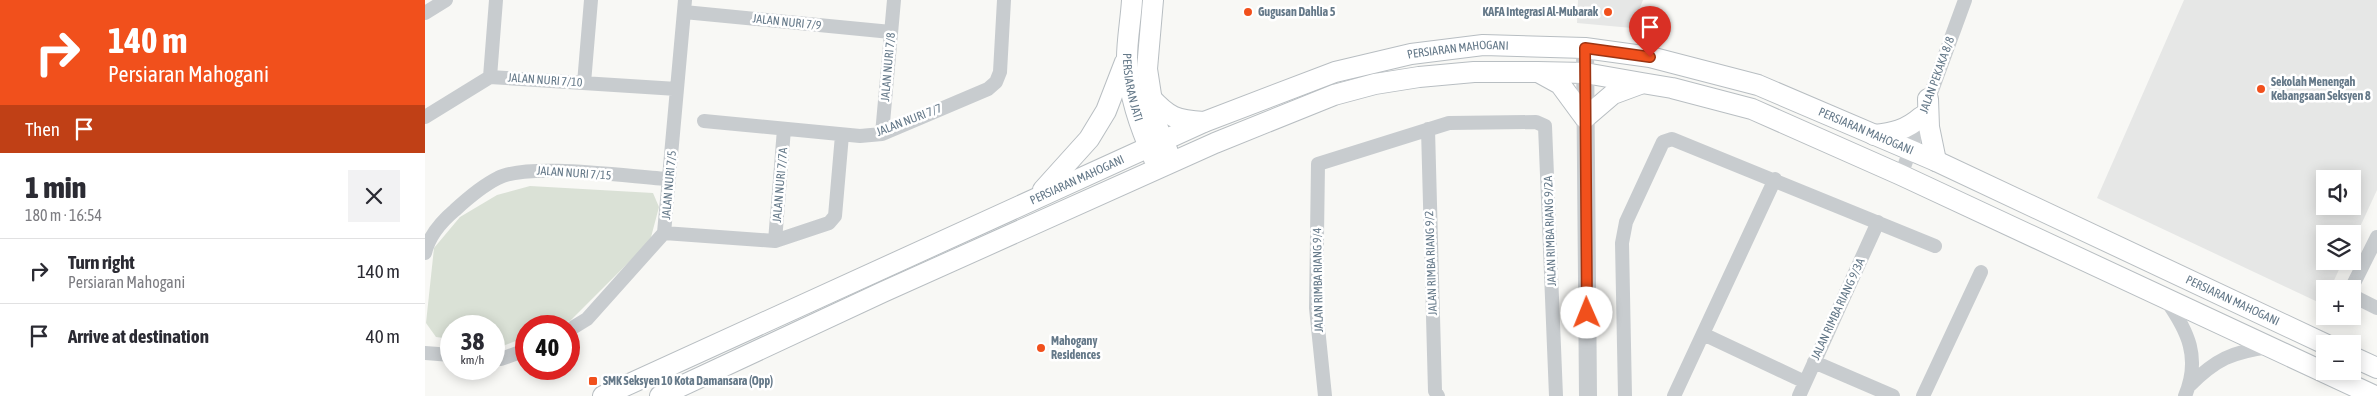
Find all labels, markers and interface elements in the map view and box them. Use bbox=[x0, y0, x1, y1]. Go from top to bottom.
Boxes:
place label: Gugusan Dahlia 5 bbox=[1258, 5, 1336, 19]
place label: KAFA Integrasi Al-Mubarak bbox=[1482, 5, 1599, 19]
marker: Gugusan Dahlia 5 bbox=[1242, 6, 1254, 18]
marker: KAFA Integrasi Al-Mubarak bbox=[1602, 6, 1614, 18]
pin bbox=[1629, 6, 1671, 57]
street label: JALAN NURI 7/9 bbox=[752, 11, 822, 33]
icon: arrive bbox=[1636, 13, 1664, 41]
icon: right bbox=[25, 20, 90, 85]
text: 140 m bbox=[108, 20, 187, 60]
street label: JALAN NURI 7/8 bbox=[878, 32, 898, 102]
street label: JALAN PEKAKA 8/8 bbox=[1917, 34, 1957, 115]
street label: PERSIARAN MAHOGANI bbox=[1406, 38, 1509, 62]
street label: PERSIARAN JATI bbox=[1120, 53, 1146, 123]
text: Persiaran Mahogani bbox=[108, 61, 269, 87]
street label: JALAN NURI 7/10 bbox=[507, 70, 583, 90]
place label: Sekolah Menengah Kebangsaan Seksyen 8 bbox=[2271, 75, 2371, 103]
marker: Sekolah Menengah Kebangsaan Seksyen 8 bbox=[2255, 83, 2267, 95]
street label: JALAN NURI 7/7 bbox=[874, 101, 944, 139]
street label: PERSIARAN MAHOGANI bbox=[1816, 105, 1916, 158]
icon: arrive bbox=[70, 115, 98, 143]
text: Then bbox=[25, 118, 60, 140]
street label: JALAN NURI 7/7A bbox=[770, 147, 790, 223]
street label: JALAN NURI 7/5 bbox=[659, 150, 679, 220]
street label: PERSIARAN MAHOGANI bbox=[1028, 152, 1126, 207]
street label: JALAN NURI 7/15 bbox=[536, 163, 612, 183]
text: 1 min bbox=[25, 170, 86, 204]
button: close bbox=[348, 170, 400, 222]
map controls bbox=[2316, 170, 2361, 380]
button: sound bbox=[2316, 170, 2361, 215]
street label: JALAN RIMBA RIANG 9/2A bbox=[1541, 175, 1559, 286]
text: 180 m · 16:54 bbox=[25, 206, 102, 224]
street label: JALAN RIMBA RIANG 9/2 bbox=[1422, 210, 1440, 316]
button: layers bbox=[2316, 225, 2361, 270]
street label: JALAN RIMBA RIANG 9/4 bbox=[1310, 227, 1326, 332]
text: Turn right bbox=[68, 251, 135, 273]
street label: JALAN RIMBA RIANG 9/3A bbox=[1808, 256, 1868, 362]
icon: right bbox=[25, 257, 53, 285]
text: 140 m bbox=[357, 260, 400, 282]
street label: PERSIARAN MAHOGANI bbox=[2183, 272, 2282, 329]
text: Persiaran Mahogani bbox=[68, 273, 185, 291]
button: + bbox=[2316, 280, 2361, 325]
position arrow bbox=[1560, 286, 1612, 338]
speed limit sign: 40 bbox=[515, 315, 580, 380]
icon: arrive bbox=[25, 322, 53, 350]
text: Arrive at destination bbox=[68, 325, 209, 347]
text: 40 m bbox=[366, 325, 400, 347]
text: 38 bbox=[461, 327, 484, 355]
place label: Mahogany Residences bbox=[1051, 334, 1101, 362]
button: − bbox=[2316, 335, 2361, 380]
marker: Mahogany Residences bbox=[1035, 342, 1047, 354]
text: km/h bbox=[461, 353, 484, 367]
place label: SMK Seksyen 10 Kota Damansara (Opp) bbox=[603, 374, 773, 388]
marker: SMK Seksyen 10 Kota Damansara (Opp) bbox=[587, 375, 599, 387]

